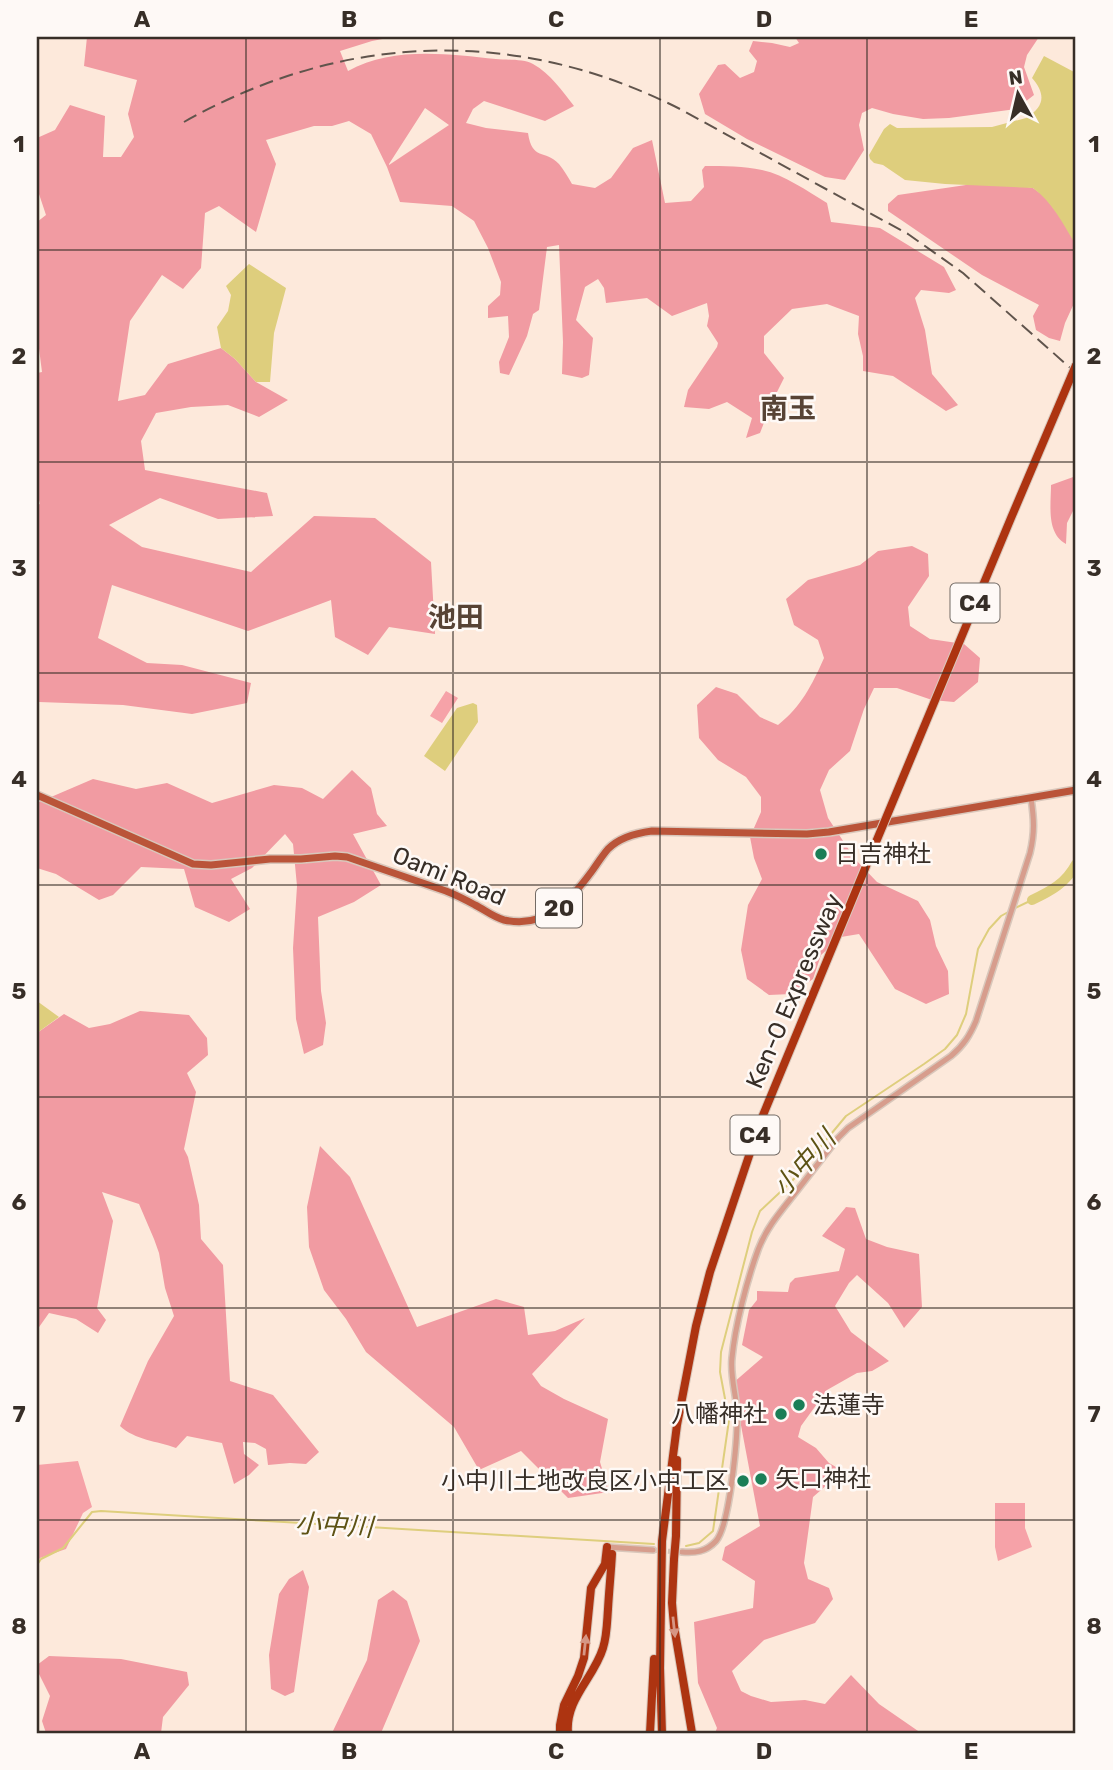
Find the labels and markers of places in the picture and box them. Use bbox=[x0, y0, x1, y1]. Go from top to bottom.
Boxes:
place label: 日吉神社 bbox=[835, 840, 931, 868]
marker: 日吉神社 bbox=[813, 846, 829, 862]
place label: 法蓮寺 bbox=[813, 1391, 885, 1419]
marker: 法蓮寺 bbox=[791, 1397, 807, 1413]
place label: 八幡神社 bbox=[671, 1400, 767, 1428]
marker: 八幡神社 bbox=[773, 1406, 789, 1422]
place label: 矢口神社 bbox=[775, 1465, 871, 1493]
place label: 小中川土地改良区小中工区 bbox=[441, 1467, 729, 1495]
marker: 矢口神社 bbox=[753, 1471, 769, 1487]
marker: 小中川土地改良区小中工区 bbox=[735, 1473, 751, 1489]

